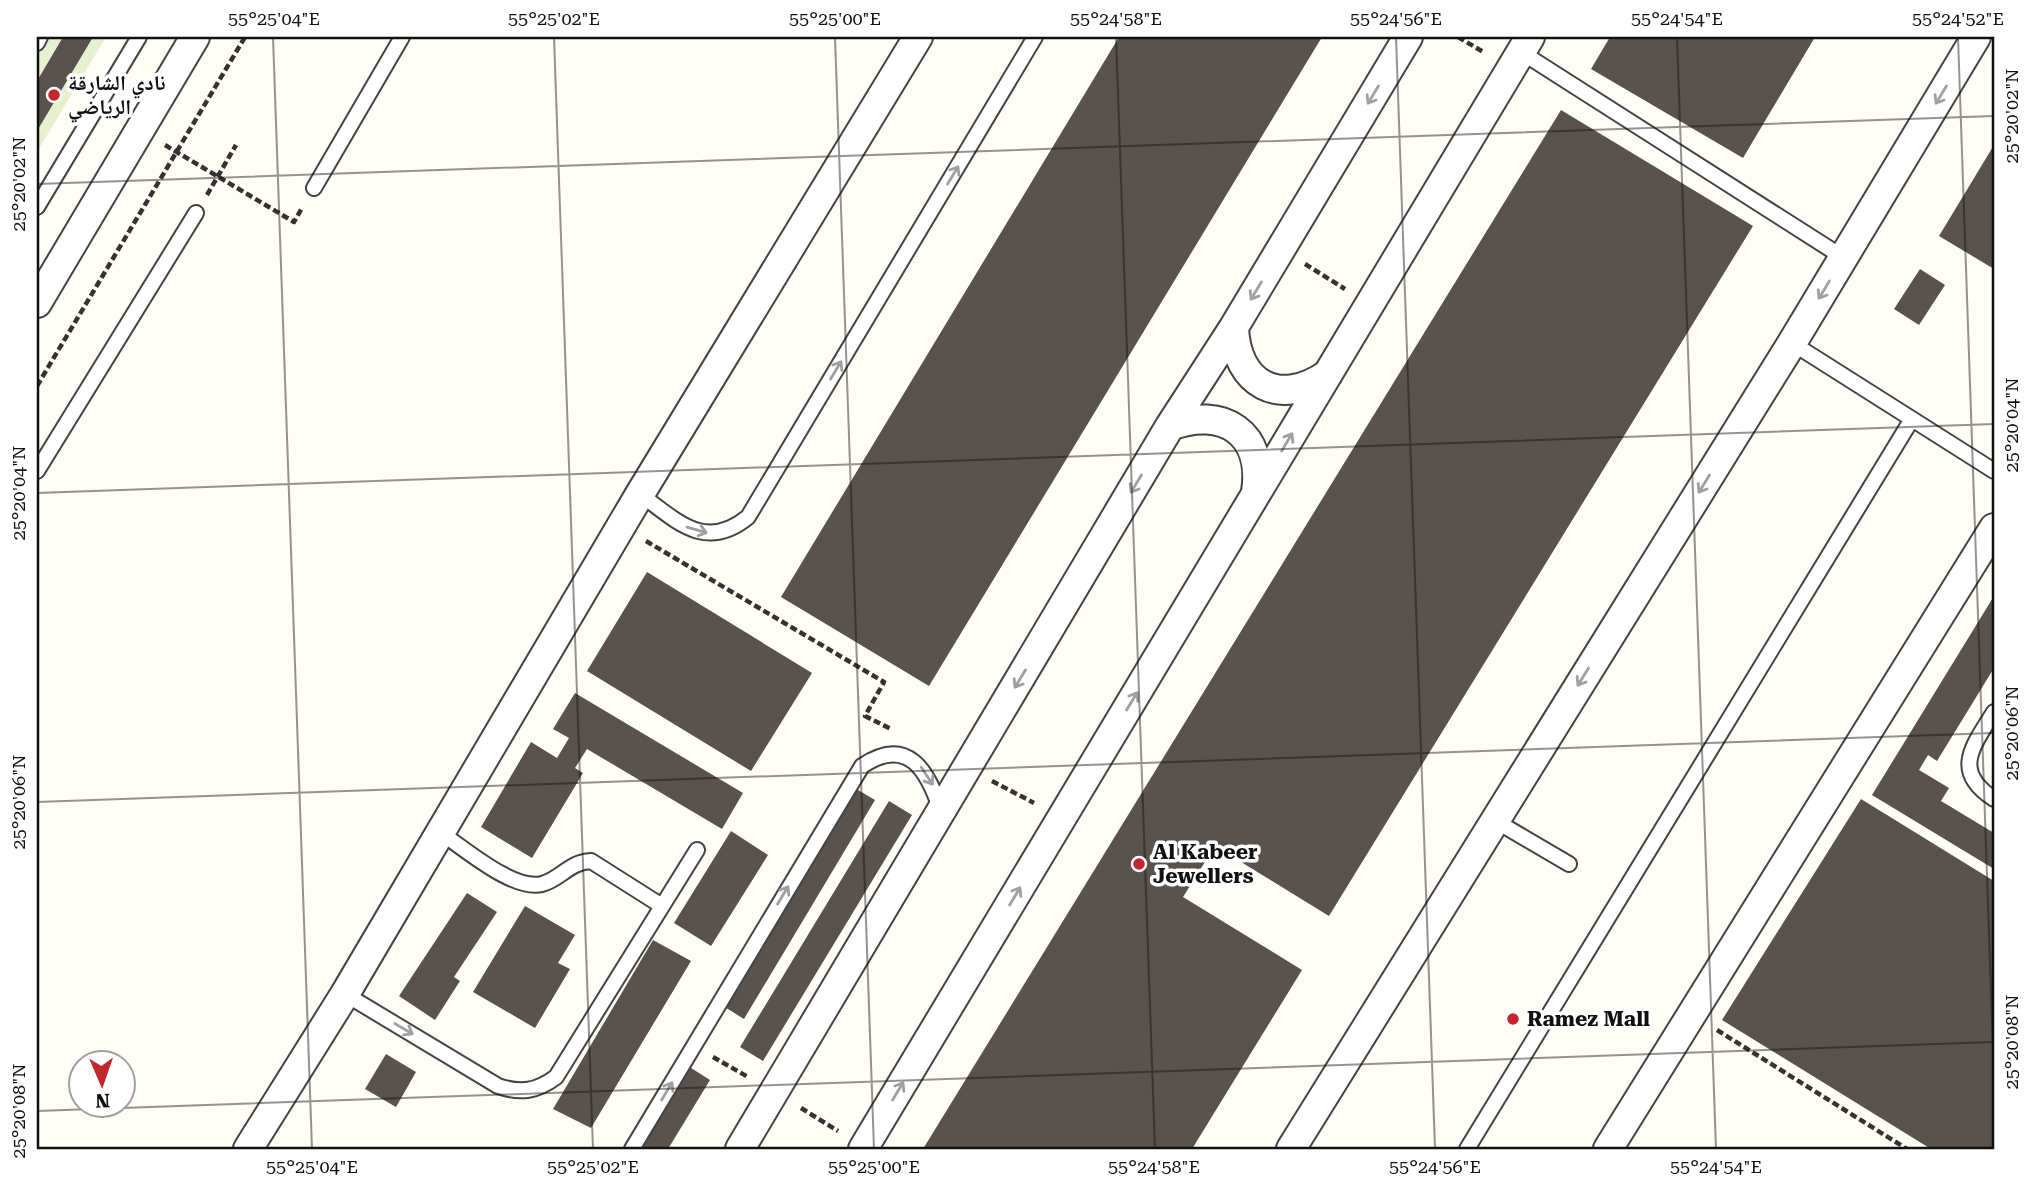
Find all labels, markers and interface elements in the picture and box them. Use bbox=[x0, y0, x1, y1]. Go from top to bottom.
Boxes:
text: 55°25'04"E bbox=[228, 8, 320, 29]
text: 55°25'02"E bbox=[508, 8, 600, 29]
text: 55°25'00"E bbox=[789, 8, 881, 29]
text: 55°24'58"E bbox=[1070, 8, 1162, 29]
text: 55°24'56"E bbox=[1350, 8, 1442, 29]
text: 55°24'54"E bbox=[1631, 8, 1723, 29]
text: 55°24'52"E bbox=[1912, 8, 2004, 29]
text: 25°20'02"N bbox=[2001, 69, 2022, 163]
place label: نادي الشارقة الرياضي bbox=[68, 71, 166, 123]
one-way arrow bbox=[1365, 85, 1379, 105]
one-way arrow bbox=[1934, 85, 1948, 105]
marker: نادي الشارقة الرياضي bbox=[46, 87, 62, 103]
text: 25°20'02"N bbox=[8, 137, 29, 231]
one-way arrow bbox=[946, 165, 960, 185]
one-way arrow bbox=[1248, 280, 1262, 300]
one-way arrow bbox=[1817, 280, 1831, 300]
one-way arrow bbox=[829, 361, 843, 381]
text: 25°20'04"N bbox=[2001, 378, 2022, 472]
one-way arrow bbox=[1280, 433, 1294, 453]
text: 25°20'04"N bbox=[8, 446, 29, 540]
one-way arrow bbox=[1128, 473, 1142, 493]
one-way arrow bbox=[1697, 473, 1711, 493]
one-way arrow bbox=[686, 524, 708, 537]
one-way arrow bbox=[1576, 666, 1590, 686]
one-way arrow bbox=[1012, 669, 1026, 689]
text: 25°20'06"N bbox=[2001, 686, 2022, 780]
one-way arrow bbox=[1125, 691, 1139, 711]
text: 25°20'06"N bbox=[8, 755, 29, 849]
one-way arrow bbox=[919, 766, 934, 785]
place label: Al Kabeer Jewellers bbox=[1153, 840, 1258, 888]
marker: Al Kabeer Jewellers bbox=[1131, 856, 1147, 872]
one-way arrow bbox=[777, 886, 791, 906]
one-way arrow bbox=[1008, 886, 1022, 906]
text: 25°20'08"N bbox=[2001, 995, 2022, 1089]
place label: Ramez Mall bbox=[1527, 1007, 1650, 1031]
marker: Ramez Mall bbox=[1505, 1011, 1521, 1027]
one-way arrow bbox=[393, 1023, 413, 1037]
north arrow bbox=[66, 1050, 136, 1120]
text: 25°20'08"N bbox=[8, 1064, 29, 1158]
one-way arrow bbox=[660, 1081, 674, 1101]
one-way arrow bbox=[891, 1081, 905, 1101]
text: N bbox=[94, 1089, 110, 1112]
text: 55°25'04"E bbox=[266, 1156, 358, 1177]
text: 55°25'02"E bbox=[547, 1156, 639, 1177]
text: 55°25'00"E bbox=[828, 1156, 920, 1177]
text: 55°24'58"E bbox=[1108, 1156, 1200, 1177]
text: 55°24'56"E bbox=[1389, 1156, 1481, 1177]
text: 55°24'54"E bbox=[1670, 1156, 1762, 1177]

